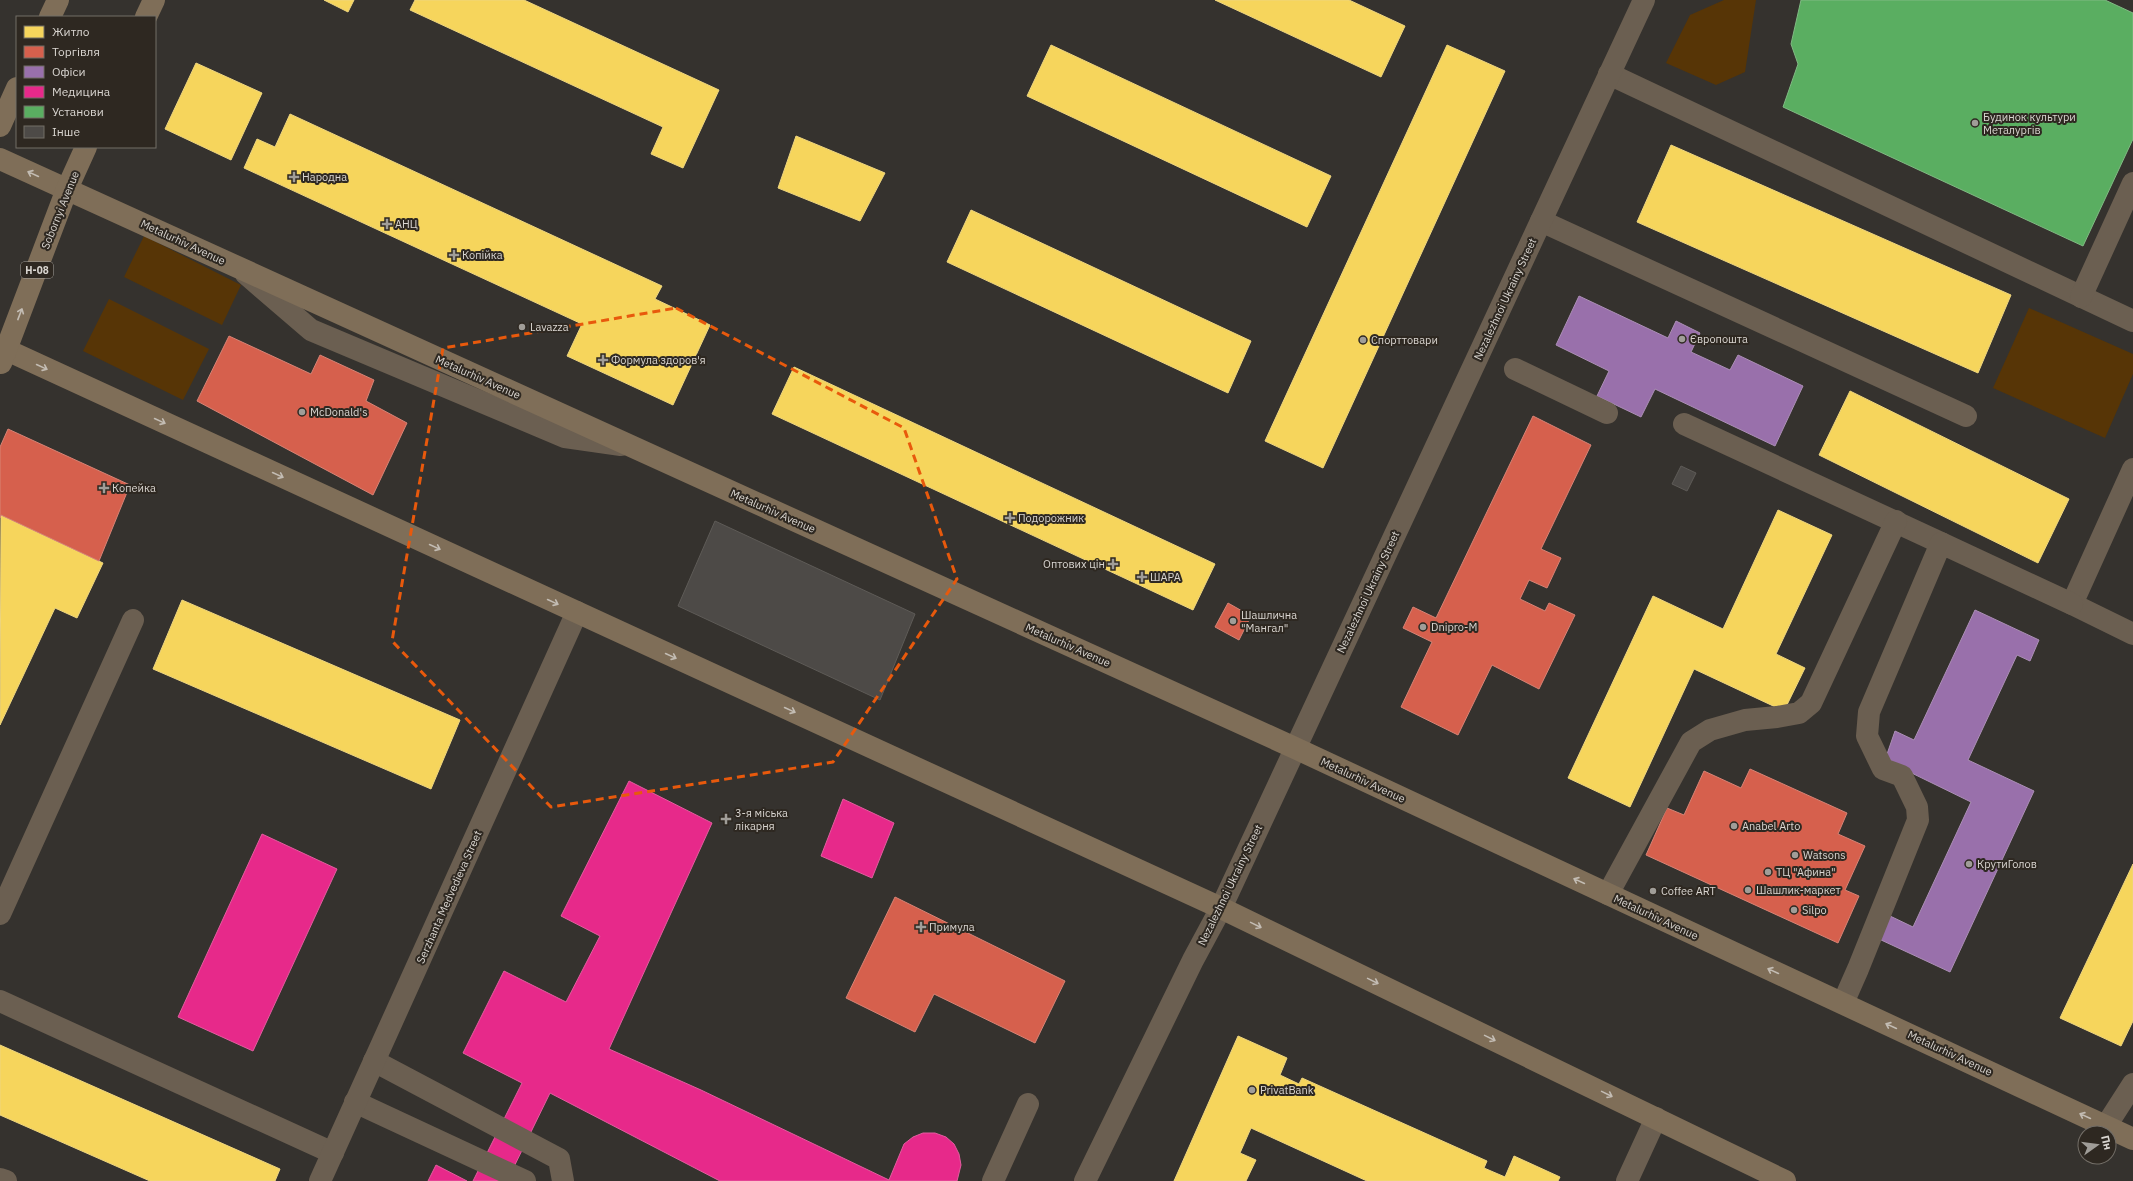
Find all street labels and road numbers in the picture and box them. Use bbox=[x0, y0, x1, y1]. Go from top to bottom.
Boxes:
street label: Sobornyi Avenue bbox=[38, 169, 82, 251]
street label: Metalurhiv Avenue bbox=[138, 216, 228, 268]
street label: Nezalezhnoi Ukrainy Street bbox=[1471, 236, 1540, 362]
road number: Н-08 bbox=[21, 262, 53, 278]
street label: Metalurhiv Avenue bbox=[433, 352, 523, 402]
street label: Metalurhiv Avenue bbox=[728, 486, 818, 536]
street label: Nezalezhnoi Ukrainy Street bbox=[1334, 529, 1403, 655]
street label: Metalurhiv Avenue bbox=[1023, 620, 1113, 670]
street label: Metalurhiv Avenue bbox=[1318, 754, 1408, 806]
street label: Nezalezhnoi Ukrainy Street bbox=[1195, 822, 1266, 948]
street label: Serzhanta Medvedieva Street bbox=[413, 828, 485, 966]
street label: Metalurhiv Avenue bbox=[1611, 891, 1701, 943]
street label: Metalurhiv Avenue bbox=[1905, 1027, 1995, 1079]

